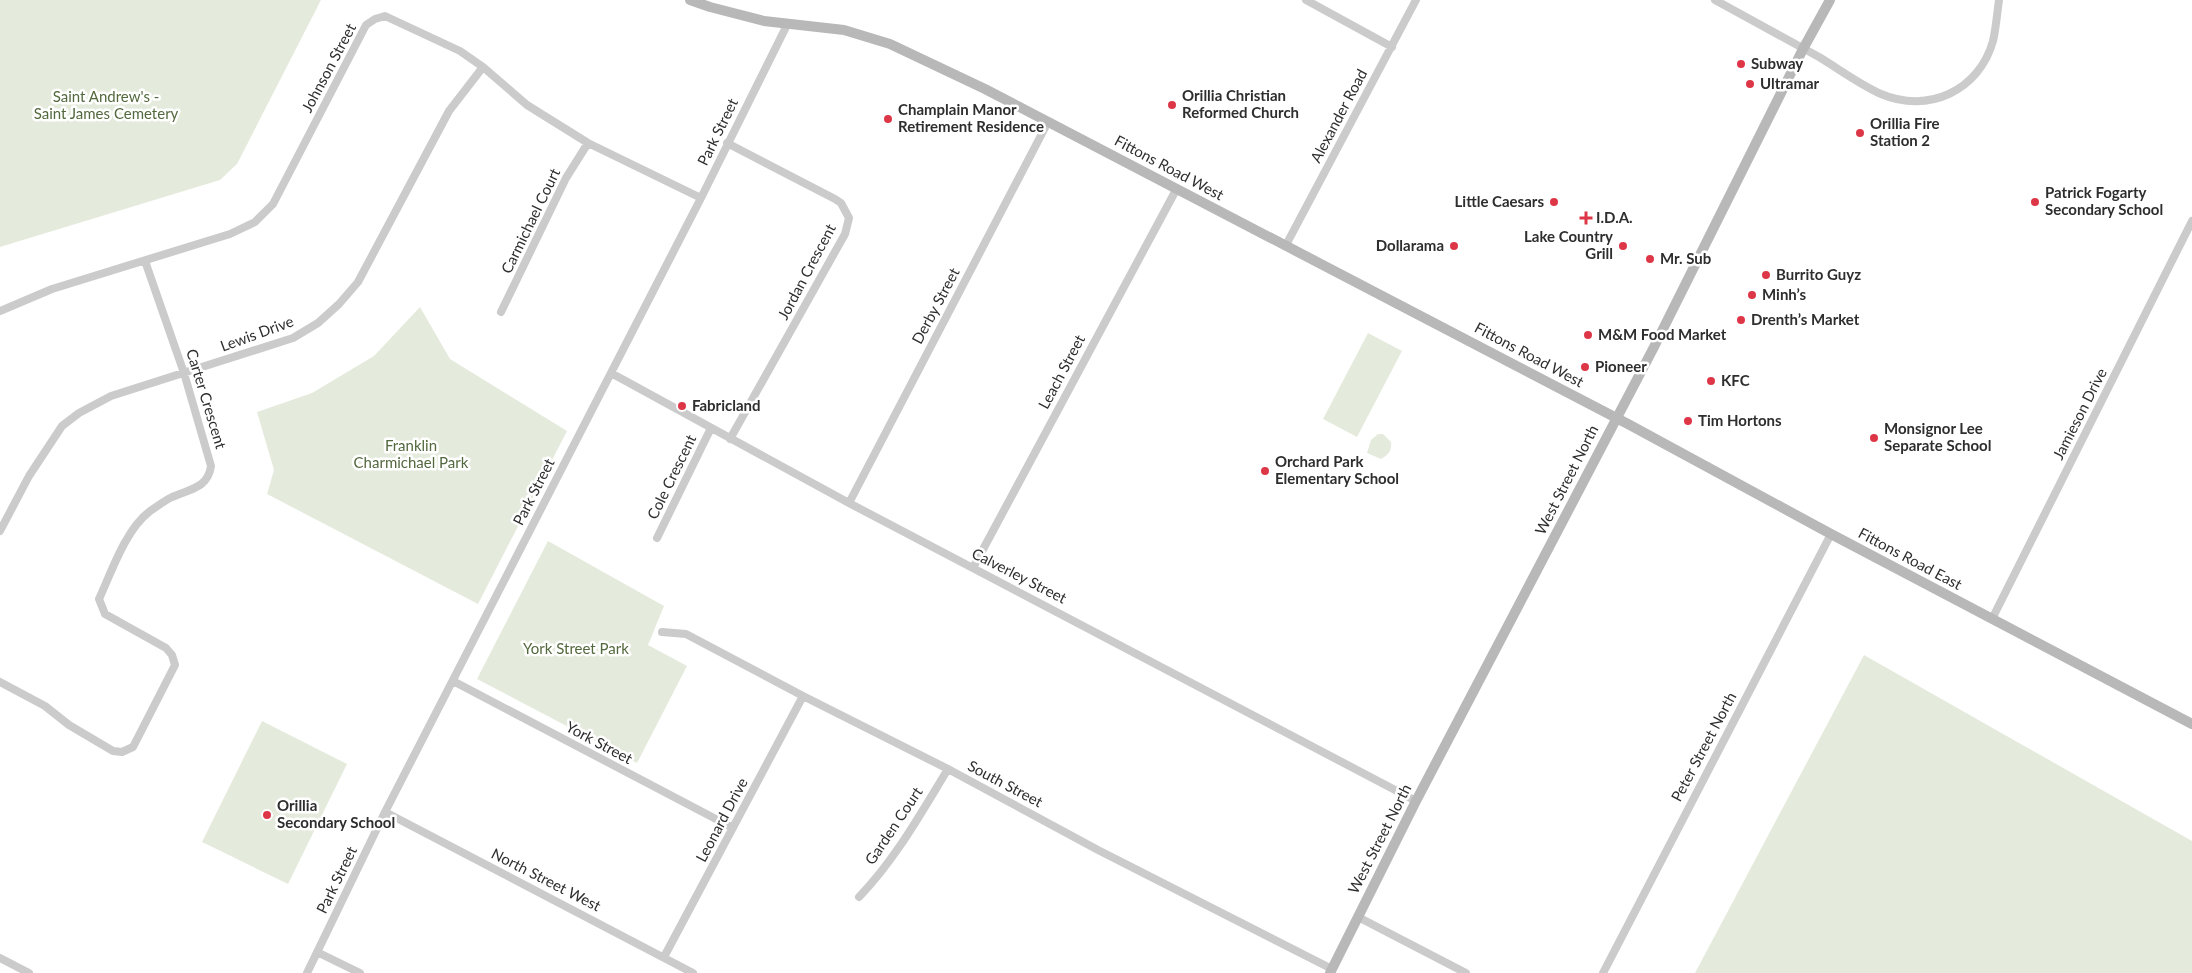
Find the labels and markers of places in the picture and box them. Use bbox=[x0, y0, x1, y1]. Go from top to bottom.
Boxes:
place label: Subway bbox=[1751, 54, 1803, 72]
marker: Subway bbox=[1735, 58, 1747, 70]
place label: Ultramar bbox=[1760, 74, 1820, 92]
marker: Ultramar bbox=[1744, 78, 1756, 90]
place label: Orillia Christian Reformed Church bbox=[1182, 86, 1299, 121]
marker: Orillia Christian Reformed Church bbox=[1166, 99, 1178, 111]
place label: Champlain Manor Retirement Residence bbox=[898, 100, 1044, 135]
marker: Champlain Manor Retirement Residence bbox=[882, 113, 894, 125]
place label: Orillia Fire Station 2 bbox=[1870, 114, 1940, 149]
marker: Orillia Fire Station 2 bbox=[1854, 127, 1866, 139]
place label: Patrick Fogarty Secondary School bbox=[2045, 183, 2163, 218]
place label: Little Caesars bbox=[1455, 192, 1544, 210]
marker: Little Caesars bbox=[1548, 196, 1560, 208]
marker: Patrick Fogarty Secondary School bbox=[2029, 196, 2041, 208]
place label: I.D.A. bbox=[1596, 208, 1633, 226]
marker: I.D.A. bbox=[1580, 212, 1592, 224]
place label: Lake Country Grill bbox=[1524, 227, 1613, 262]
place label: Dollarama bbox=[1376, 236, 1444, 254]
marker: Dollarama bbox=[1448, 240, 1460, 252]
marker: Lake Country Grill bbox=[1617, 240, 1629, 252]
place label: Mr. Sub bbox=[1660, 249, 1711, 267]
marker: Mr. Sub bbox=[1644, 253, 1656, 265]
place label: Burrito Guyz bbox=[1776, 265, 1861, 283]
marker: Burrito Guyz bbox=[1760, 269, 1772, 281]
place label: Minh’s bbox=[1762, 285, 1807, 303]
marker: Minh’s bbox=[1746, 289, 1758, 301]
place label: Drenth’s Market bbox=[1751, 310, 1860, 328]
marker: Drenth’s Market bbox=[1735, 314, 1747, 326]
place label: M&M Food Market bbox=[1598, 325, 1727, 343]
marker: M&M Food Market bbox=[1582, 329, 1594, 341]
place label: Pioneer bbox=[1595, 357, 1647, 375]
marker: Pioneer bbox=[1579, 361, 1591, 373]
place label: KFC bbox=[1721, 371, 1750, 389]
marker: KFC bbox=[1705, 375, 1717, 387]
place label: Fabricland bbox=[692, 396, 761, 414]
marker: Fabricland bbox=[676, 400, 688, 412]
place label: Tim Hortons bbox=[1698, 411, 1782, 429]
marker: Tim Hortons bbox=[1682, 415, 1694, 427]
place label: Monsignor Lee Separate School bbox=[1884, 419, 1991, 454]
marker: Monsignor Lee Separate School bbox=[1868, 432, 1880, 444]
place label: Orchard Park Elementary School bbox=[1275, 452, 1399, 487]
marker: Orchard Park Elementary School bbox=[1259, 465, 1271, 477]
place label: Orillia Secondary School bbox=[277, 796, 395, 831]
marker: Orillia Secondary School bbox=[261, 809, 273, 821]

